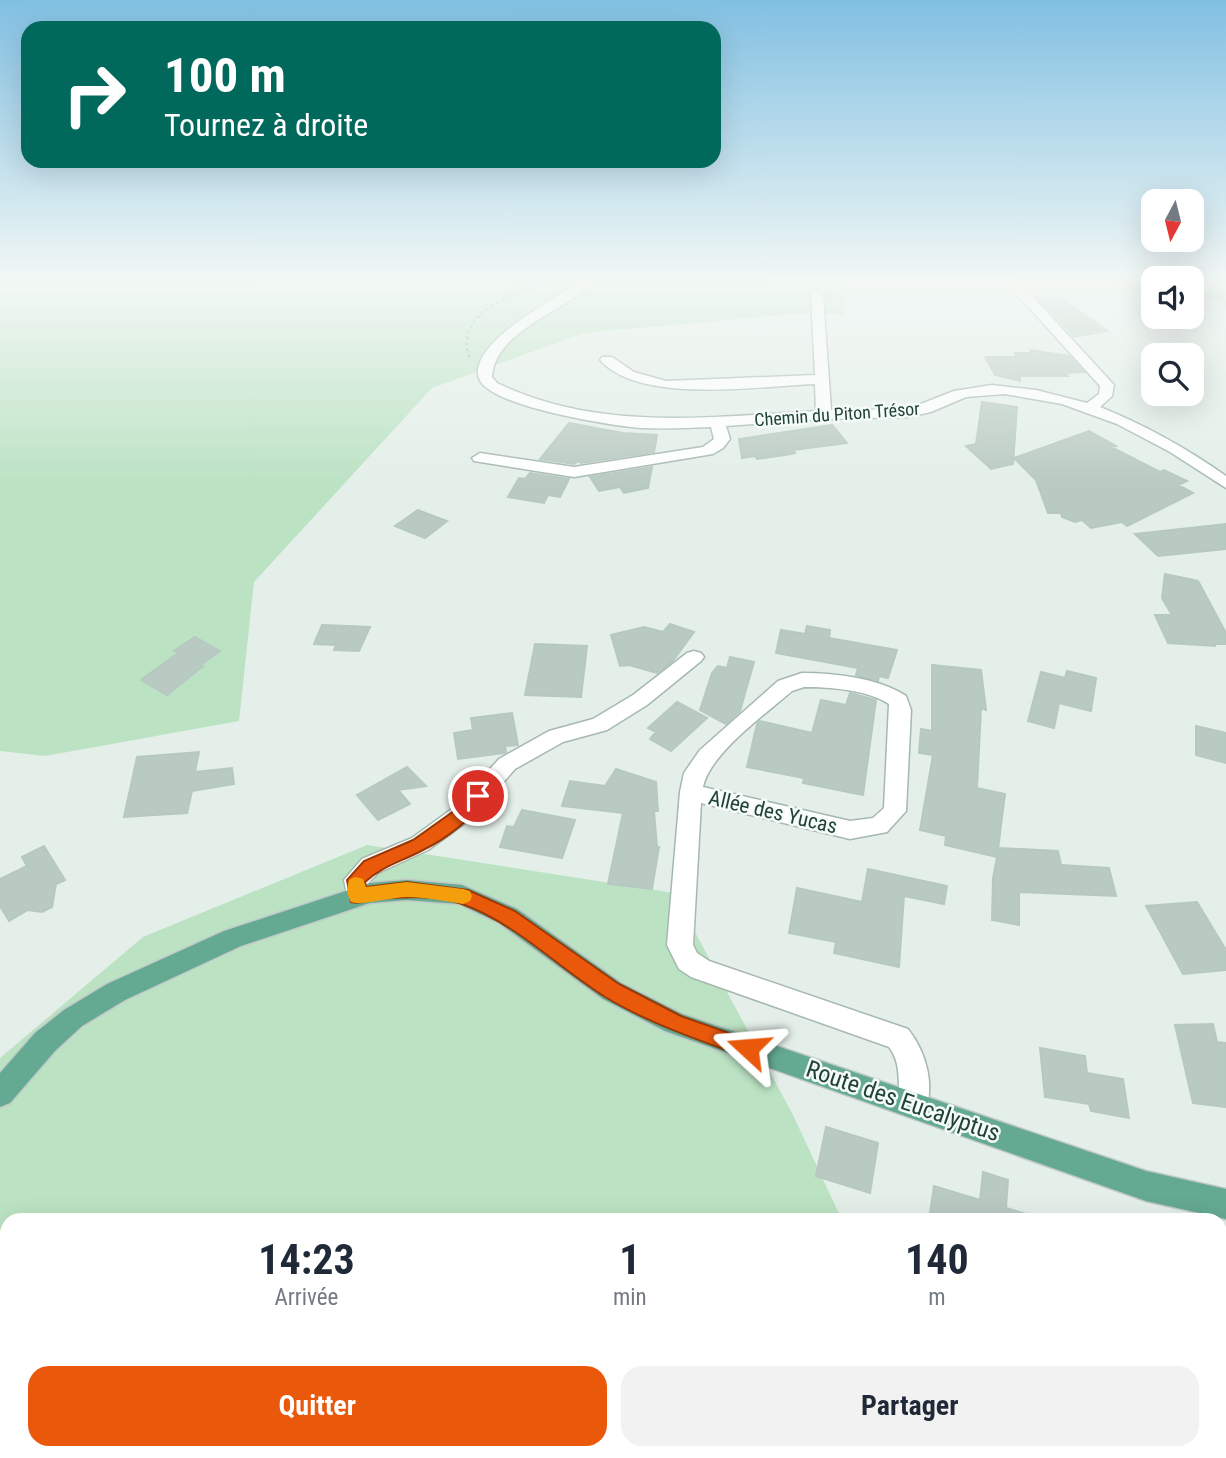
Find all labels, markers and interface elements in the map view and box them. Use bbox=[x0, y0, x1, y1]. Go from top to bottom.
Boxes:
text: 100 m bbox=[164, 47, 286, 104]
icon: right bbox=[49, 49, 140, 140]
text: Tournez à droite bbox=[164, 106, 368, 144]
north arrow bbox=[1141, 189, 1204, 252]
map controls bbox=[1141, 189, 1204, 406]
button: sound bbox=[1141, 266, 1204, 329]
button: search bbox=[1141, 343, 1204, 406]
street label: Chemin du Piton Trésor bbox=[754, 398, 921, 430]
pin bbox=[448, 766, 508, 826]
icon: arrive bbox=[459, 777, 497, 815]
street label: Allée des Yucas bbox=[706, 786, 840, 838]
position arrow bbox=[711, 1011, 785, 1085]
street label: Route des Eucalyptus bbox=[803, 1055, 1003, 1147]
text: 14:23 bbox=[258, 1235, 355, 1284]
text: 1 bbox=[619, 1235, 640, 1284]
text: 140 bbox=[905, 1235, 969, 1284]
text: Arrivée bbox=[275, 1284, 338, 1311]
text: min bbox=[613, 1284, 647, 1311]
text: m bbox=[928, 1284, 945, 1311]
button: Quitter bbox=[28, 1366, 607, 1446]
button: Partager bbox=[621, 1366, 1199, 1446]

